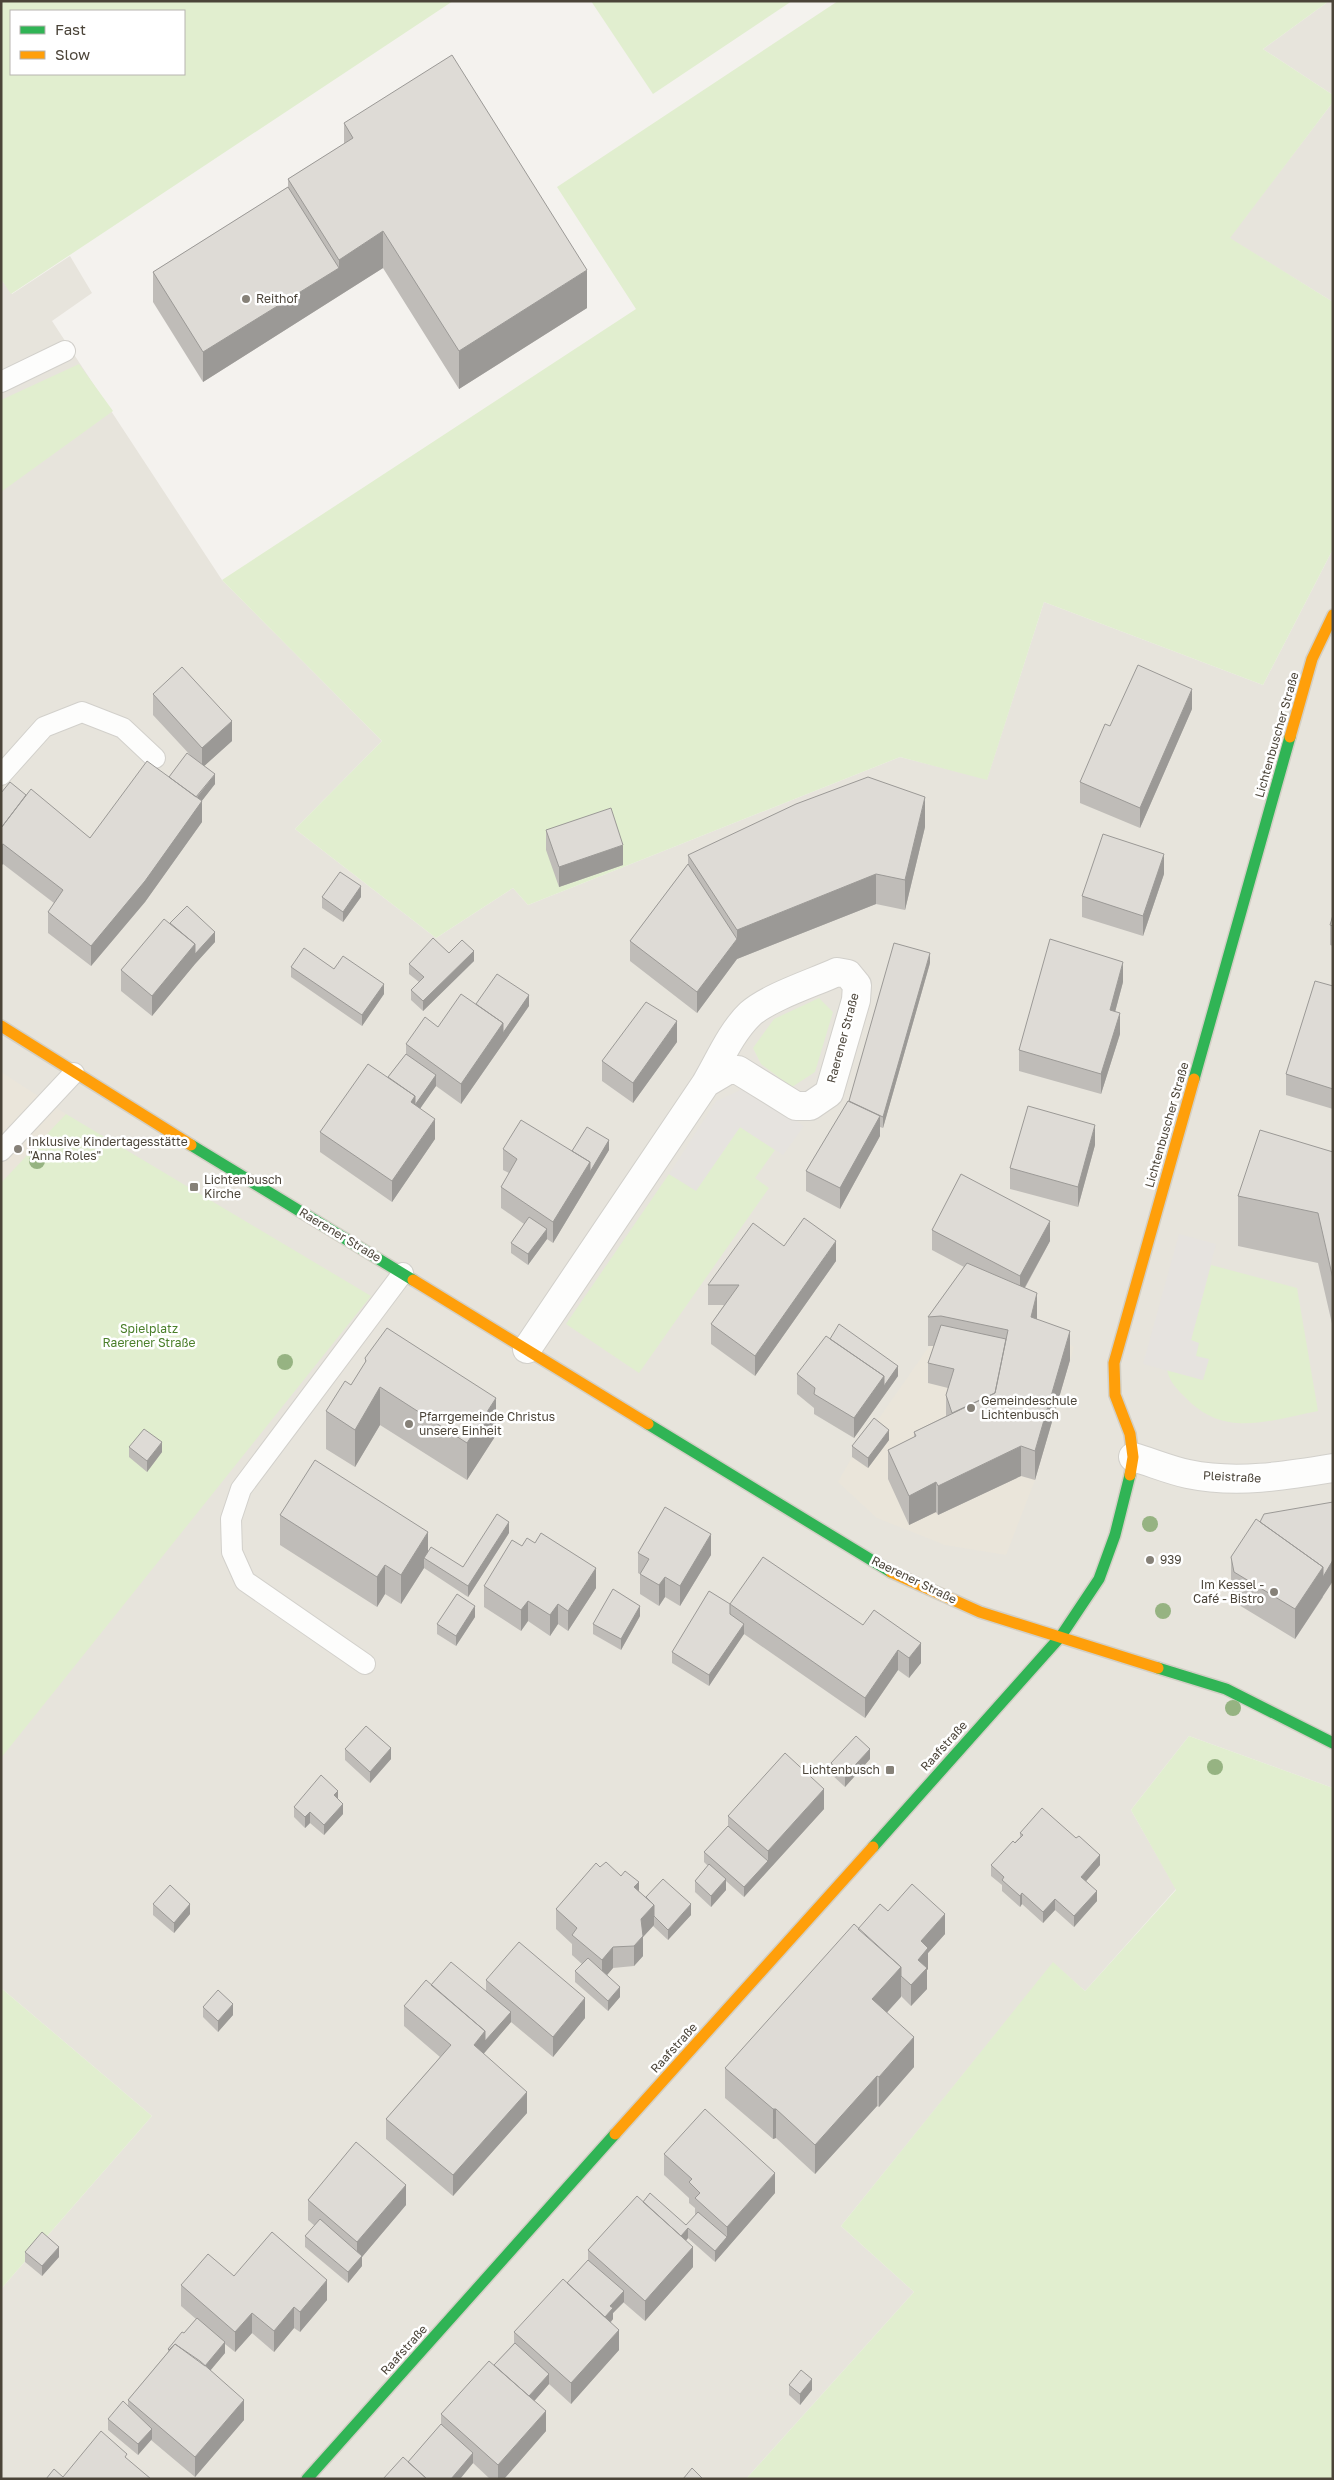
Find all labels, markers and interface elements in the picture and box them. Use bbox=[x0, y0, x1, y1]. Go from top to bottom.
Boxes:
legend bbox=[10, 10, 185, 75]
text: Fast bbox=[55, 20, 86, 38]
text: Slow bbox=[55, 45, 90, 63]
place label: Reithof bbox=[256, 291, 298, 306]
marker: Reithof bbox=[240, 293, 252, 305]
street label: Lichtenbuscher Straße bbox=[1251, 670, 1302, 799]
street label: Raerener Straße bbox=[823, 991, 862, 1085]
street label: Lichtenbuscher Straße bbox=[1141, 1060, 1192, 1189]
place label: Inklusive Kindertagesstätte "Anna Roles" bbox=[28, 1134, 188, 1163]
marker: Inklusive Kindertagesstätte "Anna Roles" bbox=[12, 1143, 24, 1155]
place label: Lichtenbusch Kirche bbox=[204, 1172, 282, 1201]
marker: Lichtenbusch Kirche bbox=[188, 1181, 200, 1193]
street label: Raerener Straße bbox=[297, 1204, 384, 1265]
park label: Spielplatz Raerener Straße bbox=[103, 1321, 195, 1350]
place label: Gemeindeschule Lichtenbusch bbox=[981, 1393, 1077, 1422]
marker: Gemeindeschule Lichtenbusch bbox=[965, 1402, 977, 1414]
place label: Pfarrgemeinde Christus unsere Einheit bbox=[419, 1409, 555, 1438]
marker: Pfarrgemeinde Christus unsere Einheit bbox=[403, 1418, 415, 1430]
street label: Pleistraße bbox=[1203, 1467, 1262, 1486]
street label: Raerener Straße bbox=[869, 1552, 959, 1607]
place label: 939 bbox=[1160, 1552, 1182, 1567]
marker: 939 bbox=[1144, 1554, 1156, 1566]
place label: Im Kessel - Café - Bistro bbox=[1193, 1577, 1264, 1606]
marker: Im Kessel - Café - Bistro bbox=[1268, 1586, 1280, 1598]
street label: Raafstraße bbox=[917, 1717, 970, 1774]
place label: Lichtenbusch bbox=[802, 1762, 880, 1777]
marker: Lichtenbusch bbox=[884, 1764, 896, 1776]
street label: Raafstraße bbox=[647, 2019, 700, 2076]
street label: Raafstraße bbox=[377, 2321, 430, 2378]

